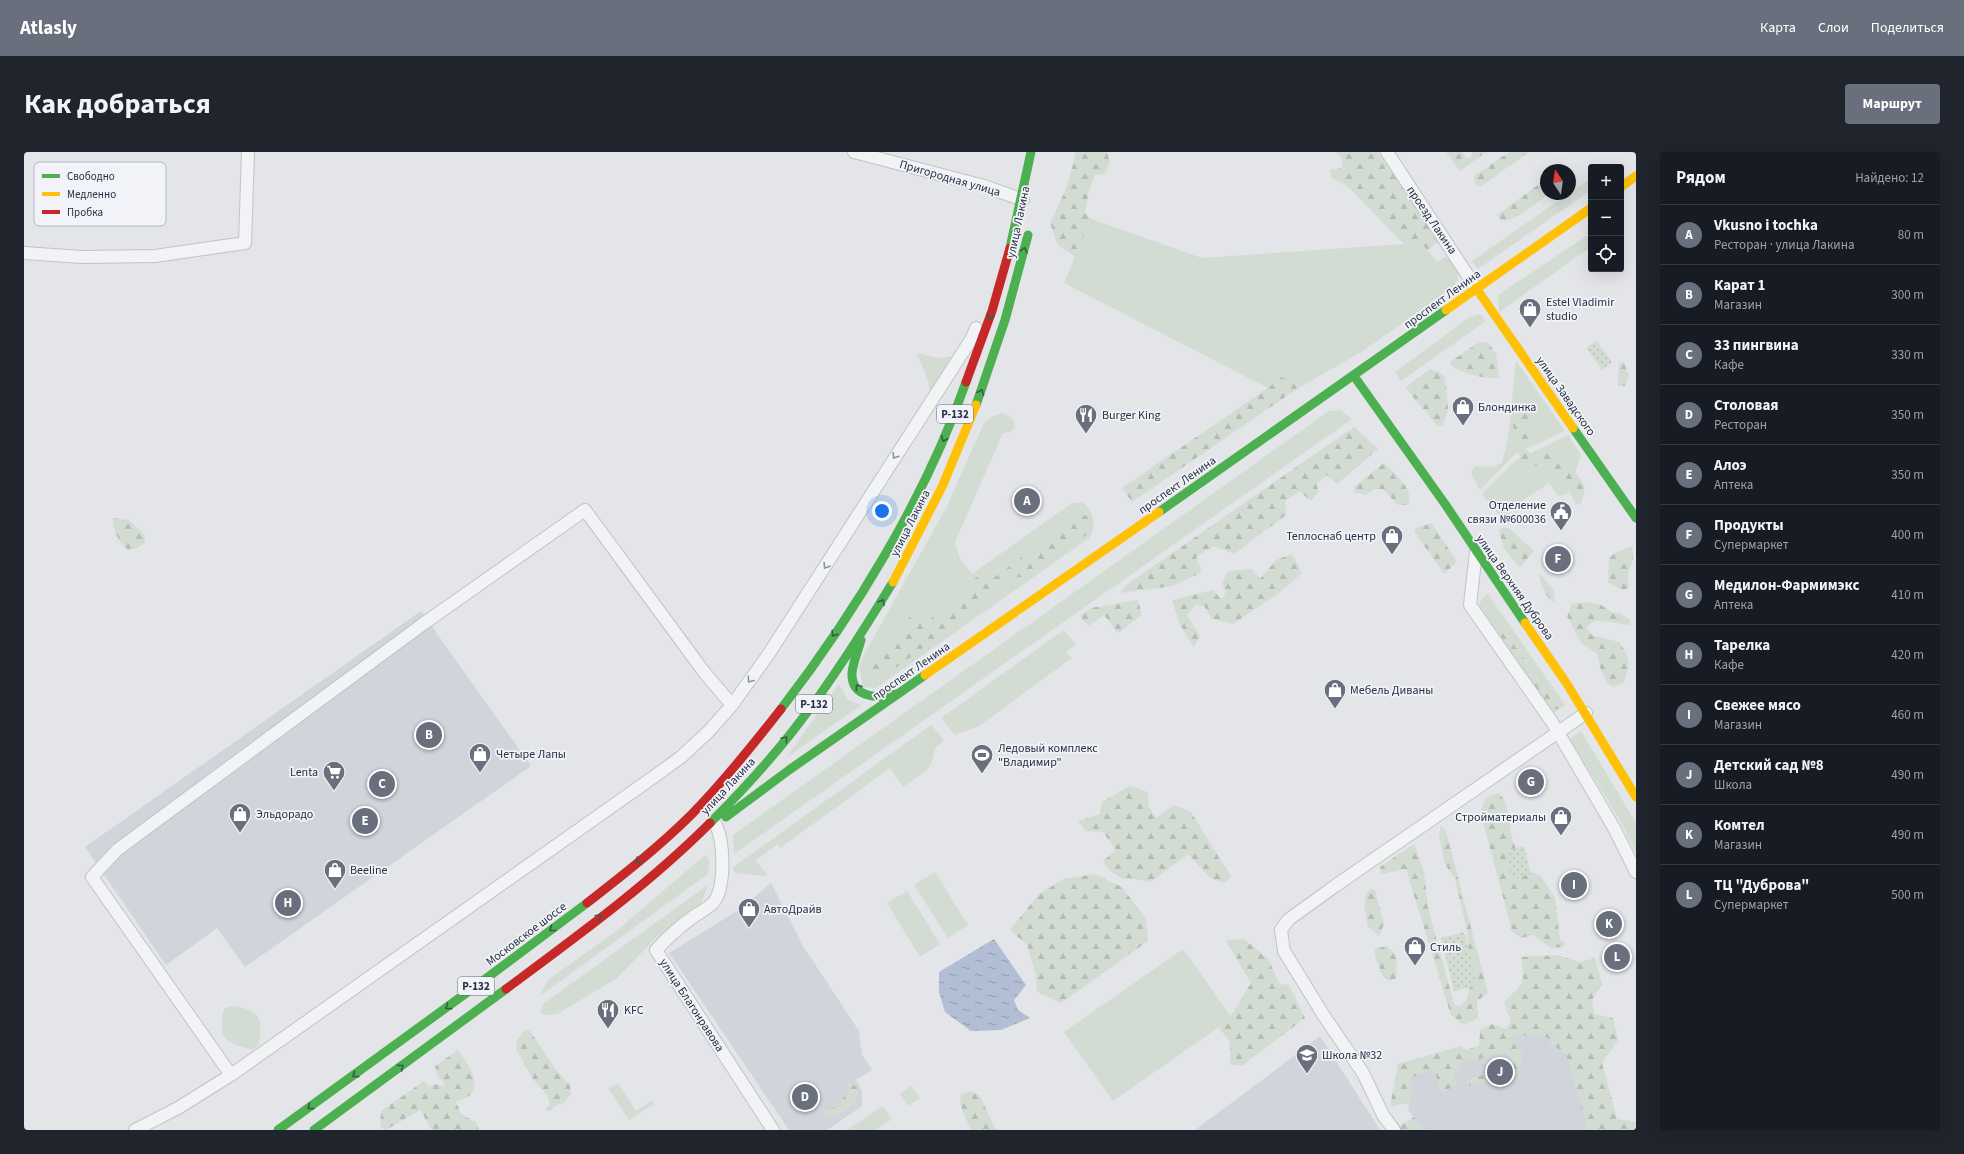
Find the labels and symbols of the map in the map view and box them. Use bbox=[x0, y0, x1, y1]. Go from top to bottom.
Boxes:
street label: Пригородная улица bbox=[897, 156, 1002, 201]
legend bbox=[34, 162, 166, 226]
north arrow bbox=[1540, 164, 1576, 200]
text: Свободно bbox=[67, 169, 115, 184]
street label: проезд Лакина bbox=[1402, 183, 1461, 258]
street label: улица Лакина bbox=[1003, 185, 1034, 260]
text: Медленно bbox=[67, 187, 116, 202]
text: Пробка bbox=[67, 205, 103, 220]
one-way arrow bbox=[1020, 247, 1028, 253]
street label: проспект Ленина bbox=[1400, 266, 1484, 333]
place label: Estel Vladimir studio bbox=[1546, 294, 1615, 325]
shop icon: Estel Vladimir studio bbox=[1517, 296, 1543, 329]
one-way arrow bbox=[986, 314, 995, 321]
street label: улица Завадского bbox=[1532, 353, 1599, 440]
one-way arrow bbox=[976, 388, 984, 396]
shop icon: Блондинка bbox=[1450, 394, 1476, 427]
place label: Блондинка bbox=[1478, 399, 1536, 416]
restaurant icon: Burger King bbox=[1073, 402, 1099, 435]
road number: Р-132 bbox=[937, 405, 973, 423]
place label: Burger King bbox=[1102, 407, 1161, 424]
one-way arrow bbox=[940, 435, 948, 442]
one-way arrow bbox=[893, 452, 900, 459]
street label: проспект Ленина bbox=[1135, 452, 1220, 519]
pin: A bbox=[1014, 486, 1040, 516]
street label: улица Лакина bbox=[886, 487, 935, 560]
place label: Отделение связи №600036 bbox=[1467, 497, 1546, 528]
public building icon: Отделение связи №600036 bbox=[1548, 499, 1574, 532]
your location bbox=[872, 501, 892, 521]
shop icon: Теплоснаб центр bbox=[1379, 523, 1405, 556]
place label: Теплоснаб центр bbox=[1286, 528, 1376, 545]
street label: улица Верхняя Дуброва bbox=[1472, 531, 1558, 644]
pin: F bbox=[1545, 544, 1571, 574]
one-way arrow bbox=[823, 562, 831, 569]
one-way arrow bbox=[877, 599, 884, 606]
one-way arrow bbox=[832, 630, 839, 637]
street label: проспект Ленина bbox=[869, 638, 954, 705]
one-way arrow bbox=[748, 676, 755, 683]
shop icon: Мебель Диваны bbox=[1322, 677, 1348, 710]
place label: Мебель Диваны bbox=[1350, 682, 1433, 699]
one-way arrow bbox=[856, 685, 863, 692]
road number: Р-132 bbox=[796, 695, 832, 713]
pin: B bbox=[416, 720, 442, 750]
one-way arrow bbox=[781, 736, 788, 743]
place label: Ледовый комплекс "Владимир" bbox=[998, 740, 1098, 771]
shop icon: Четыре Лапы bbox=[467, 741, 493, 774]
sports icon: Ледовый комплекс "Владимир" bbox=[969, 742, 995, 775]
place label: Четыре Лапы bbox=[496, 746, 566, 763]
street label: улица Лакина bbox=[697, 754, 759, 819]
supermarket icon: Lenta bbox=[321, 759, 347, 792]
place label: Lenta bbox=[290, 764, 318, 781]
pin: G bbox=[1518, 767, 1544, 797]
pin: C bbox=[369, 769, 395, 799]
shop icon: Эльдорадо bbox=[227, 801, 253, 834]
shop icon: Стройматериалы bbox=[1548, 804, 1574, 837]
place label: Эльдорадо bbox=[256, 806, 313, 823]
pin: E bbox=[352, 806, 378, 836]
place label: Стройматериалы bbox=[1455, 809, 1546, 826]
shop icon: Beeline bbox=[322, 857, 348, 890]
one-way arrow bbox=[636, 857, 643, 864]
place label: Beeline bbox=[350, 862, 388, 879]
pin: I bbox=[1561, 870, 1587, 900]
pin: H bbox=[275, 888, 301, 918]
shop icon: АвтоДрайв bbox=[736, 896, 762, 929]
street label: Московское шоссе bbox=[482, 898, 570, 970]
place label: АвтоДрайв bbox=[764, 901, 822, 918]
pin: K bbox=[1596, 909, 1622, 939]
one-way arrow bbox=[594, 915, 601, 922]
one-way arrow bbox=[550, 924, 557, 931]
shop icon: Стиль bbox=[1402, 934, 1428, 967]
place label: Стиль bbox=[1430, 939, 1461, 956]
pin: L bbox=[1604, 942, 1630, 972]
street label: улица Благонравова bbox=[655, 955, 728, 1055]
road number: Р-132 bbox=[458, 977, 494, 995]
restaurant icon: KFC bbox=[595, 997, 621, 1030]
one-way arrow bbox=[446, 1002, 453, 1009]
place label: KFC bbox=[624, 1002, 644, 1019]
school or university icon: Школа №32 bbox=[1294, 1042, 1320, 1075]
place label: Школа №32 bbox=[1322, 1047, 1382, 1064]
pin: J bbox=[1487, 1057, 1513, 1087]
one-way arrow bbox=[396, 1065, 403, 1072]
one-way arrow bbox=[352, 1070, 359, 1078]
pin: D bbox=[792, 1082, 818, 1112]
one-way arrow bbox=[307, 1102, 314, 1110]

